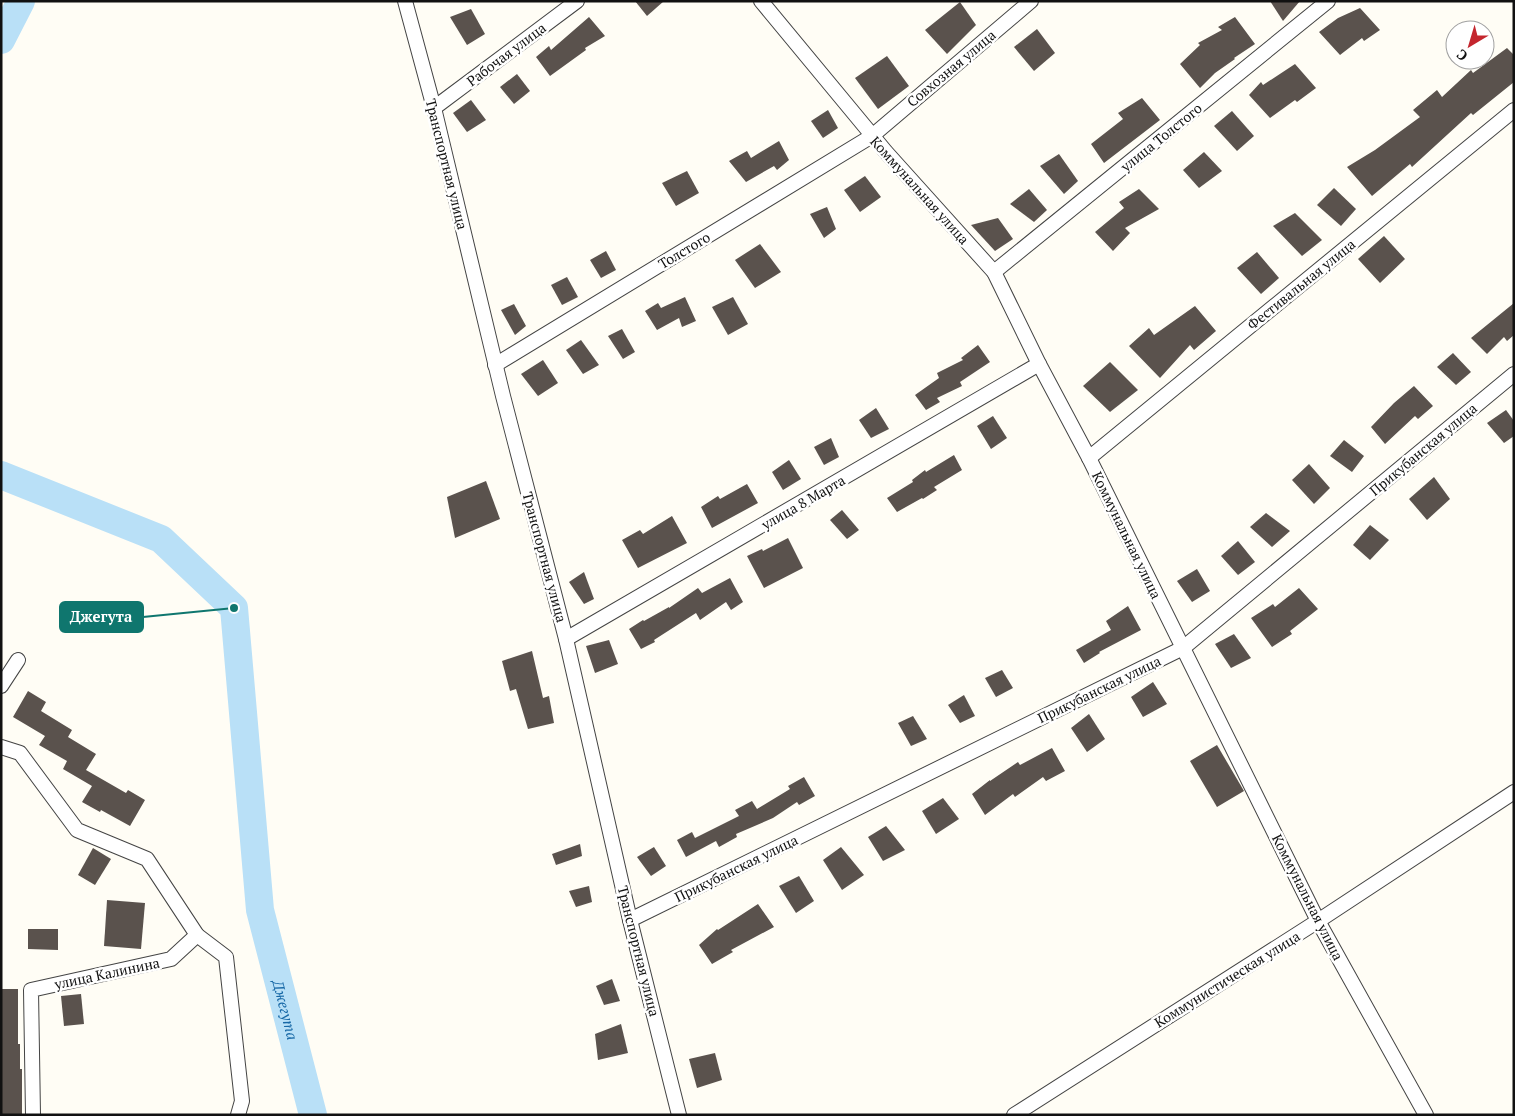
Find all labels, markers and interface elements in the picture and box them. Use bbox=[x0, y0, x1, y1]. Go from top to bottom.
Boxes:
street label: Рабочая улица bbox=[462, 18, 550, 90]
north arrow bbox=[1445, 20, 1495, 70]
street label: Совхозная улица bbox=[903, 25, 999, 111]
text: С bbox=[1452, 45, 1471, 66]
street label: Транспортная улица bbox=[422, 97, 472, 231]
street label: улица Толстого bbox=[1116, 98, 1206, 176]
street label: Коммунальная улица bbox=[866, 132, 974, 248]
street label: Толстого bbox=[654, 227, 714, 273]
street label: Фестивальная улица bbox=[1243, 234, 1359, 334]
street label: Прикубанская улица bbox=[1365, 398, 1481, 500]
street label: Коммунальная улица bbox=[1088, 468, 1166, 602]
street label: улица 8 Марта bbox=[757, 470, 848, 534]
street label: Транспортная улица bbox=[518, 490, 572, 624]
callout: Джегута bbox=[60, 602, 143, 632]
text: Джегута bbox=[70, 606, 133, 626]
street label: Прикубанская улица bbox=[1034, 651, 1164, 727]
street label: Прикубанская улица bbox=[671, 830, 801, 906]
street label: Коммунальная улица bbox=[1268, 831, 1348, 963]
street label: Транспортная улица bbox=[614, 884, 664, 1018]
street label: Коммунистическая улица bbox=[1151, 926, 1303, 1032]
street label: улица Калинина bbox=[52, 953, 161, 994]
water label: Джегута bbox=[268, 977, 303, 1042]

